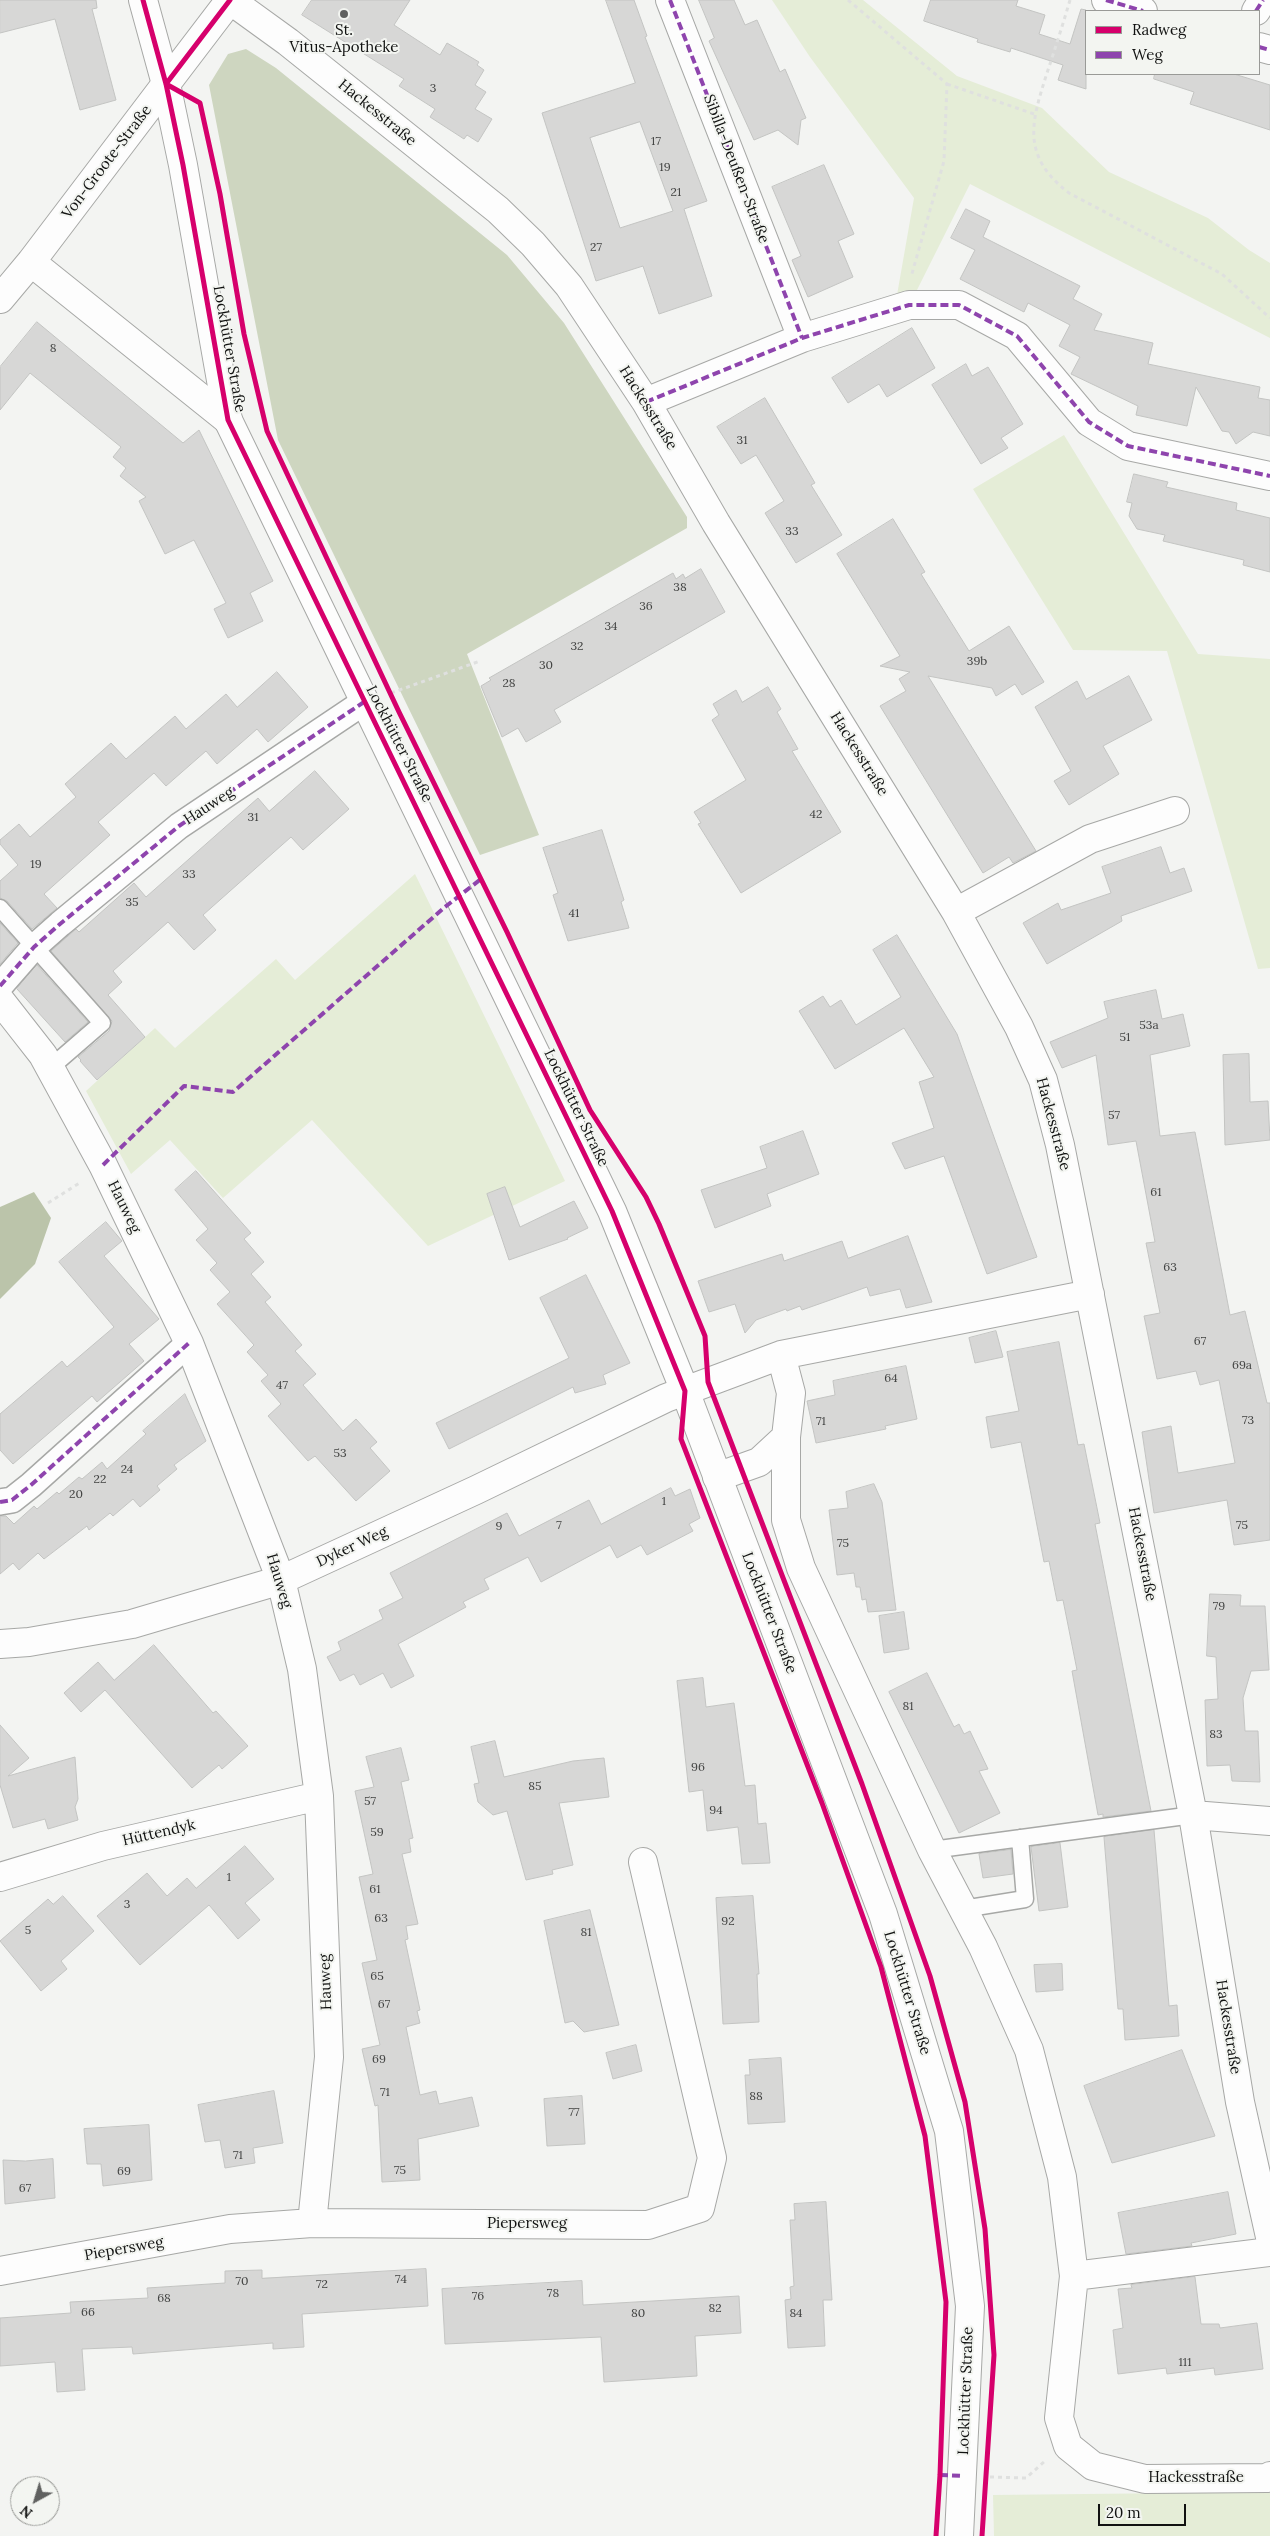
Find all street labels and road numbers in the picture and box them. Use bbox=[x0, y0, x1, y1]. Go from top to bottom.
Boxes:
street label: Hackesstraße bbox=[334, 76, 420, 150]
street label: Sibilla-Deußen-Straße bbox=[699, 92, 773, 246]
street label: Von-Groote-Straße bbox=[58, 102, 156, 222]
street label: Lockhütter Straße bbox=[209, 284, 249, 414]
street label: Hackesstraße bbox=[615, 363, 681, 453]
street label: Lockhütter Straße bbox=[362, 683, 436, 805]
street label: Hackesstraße bbox=[826, 709, 892, 799]
street label: Hauweg bbox=[180, 783, 238, 829]
street label: Lockhütter Straße bbox=[540, 1046, 612, 1170]
street label: Hackesstraße bbox=[1032, 1076, 1074, 1172]
street label: Hauweg bbox=[104, 1178, 144, 1236]
street label: Hackesstraße bbox=[1124, 1505, 1160, 1603]
street label: Dyker Weg bbox=[314, 1523, 390, 1571]
street label: Lockhütter Straße bbox=[738, 1550, 800, 1676]
street label: Hauweg bbox=[262, 1551, 296, 1611]
street label: Hüttendyk bbox=[121, 1816, 197, 1850]
street label: Lockhütter Straße bbox=[880, 1929, 934, 2057]
street label: Hauweg bbox=[316, 1954, 336, 2010]
street label: Hackesstraße bbox=[1212, 1978, 1244, 2076]
street label: Piepersweg bbox=[487, 2215, 567, 2233]
street label: Piepersweg bbox=[83, 2233, 165, 2265]
street label: Lockhütter Straße bbox=[955, 2326, 977, 2456]
street label: Hackesstraße bbox=[1148, 2469, 1244, 2487]

